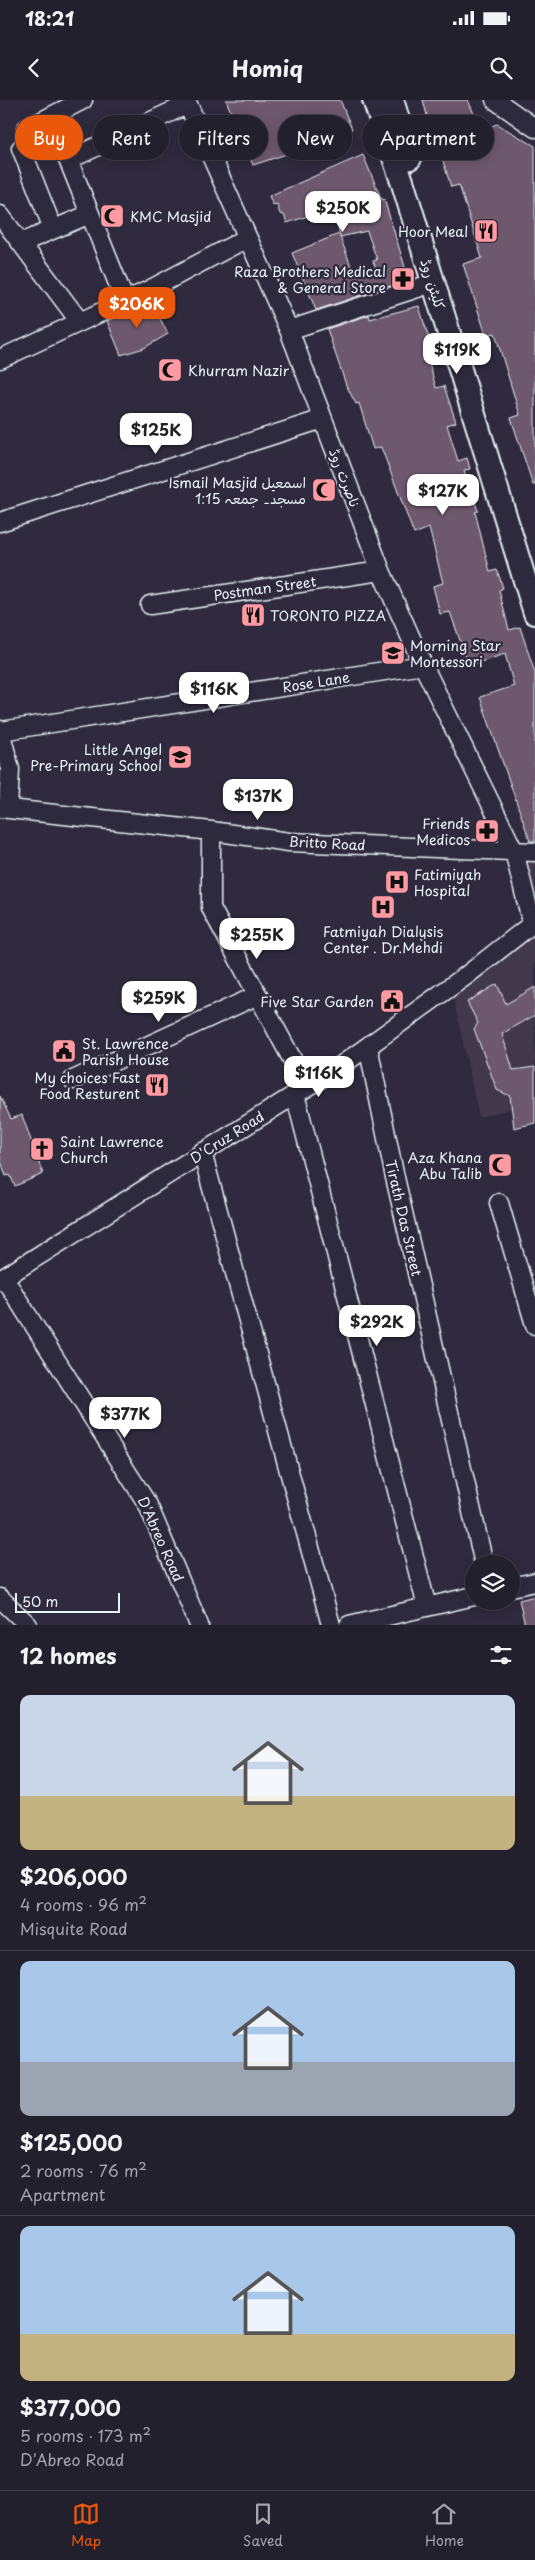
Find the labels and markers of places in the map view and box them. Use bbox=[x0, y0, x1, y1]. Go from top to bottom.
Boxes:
pin: $250K bbox=[308, 190, 378, 233]
mosque icon: KMC Masjid bbox=[99, 203, 125, 229]
place label: KMC Masjid bbox=[130, 206, 211, 227]
restaurant icon: Hoor Meal bbox=[473, 218, 499, 244]
place label: Hoor Meal bbox=[398, 221, 468, 242]
place label: Raza Brothers Medical & General Store bbox=[234, 261, 386, 298]
pharmacy icon: Raza Brothers Medical & General Store bbox=[390, 266, 416, 292]
pin: $206K bbox=[102, 286, 172, 329]
pin: $119K bbox=[422, 332, 492, 375]
mosque icon: Khurram Nazir bbox=[157, 357, 183, 383]
place label: Khurram Nazir bbox=[188, 360, 290, 381]
pin: $125K bbox=[121, 412, 191, 455]
place label: Ismail Masjid اسمعیل مسجد۔ جمعہ 1:15 bbox=[169, 472, 306, 509]
pin: $127K bbox=[408, 474, 478, 516]
mosque icon: Ismail Masjid اسمعیل مسجد۔ جمعہ 1:15 bbox=[311, 477, 337, 503]
restaurant icon: TORONTO PIZZA bbox=[240, 602, 266, 628]
place label: TORONTO PIZZA bbox=[270, 605, 386, 626]
place label: Morning Star Montessori bbox=[410, 635, 502, 672]
school or university icon: Morning Star Montessori bbox=[380, 640, 406, 666]
pin: $116K bbox=[179, 672, 249, 714]
place label: Little Angel Pre-Primary School bbox=[30, 739, 162, 776]
school or university icon: Little Angel Pre-Primary School bbox=[167, 744, 193, 770]
pin: $137K bbox=[223, 778, 293, 821]
place label: Friends Medicos bbox=[416, 813, 470, 850]
pharmacy icon: Friends Medicos bbox=[474, 818, 500, 844]
place label: Fatimiyah Hospital bbox=[414, 864, 481, 901]
hospital icon: Fatimiyah Hospital bbox=[384, 869, 410, 895]
hospital icon: Fatmiyah Dialysis Center . Dr.Mehdi bbox=[370, 894, 396, 920]
pin: $255K bbox=[222, 918, 292, 960]
place label: Fatmiyah Dialysis Center . Dr.Mehdi bbox=[323, 921, 443, 958]
pin: $259K bbox=[124, 980, 194, 1023]
public building icon: Five Star Garden bbox=[379, 988, 405, 1014]
place label: Five Star Garden bbox=[260, 991, 374, 1012]
place label: St. Lawrence Parish House bbox=[82, 1033, 170, 1070]
public building icon: St. Lawrence Parish House bbox=[51, 1038, 77, 1064]
pin: $116K bbox=[284, 1056, 354, 1098]
place label: My choices Fast Food Resturent bbox=[35, 1067, 140, 1104]
restaurant icon: My choices Fast Food Resturent bbox=[144, 1072, 170, 1098]
place label: Saint Lawrence Church bbox=[60, 1131, 164, 1168]
church icon: Saint Lawrence Church bbox=[29, 1136, 55, 1162]
place label: Aza Khana Abu Talib bbox=[408, 1147, 482, 1184]
mosque icon: Aza Khana Abu Talib bbox=[487, 1152, 513, 1178]
pin: $292K bbox=[342, 1304, 412, 1347]
pin: $377K bbox=[90, 1396, 160, 1439]

